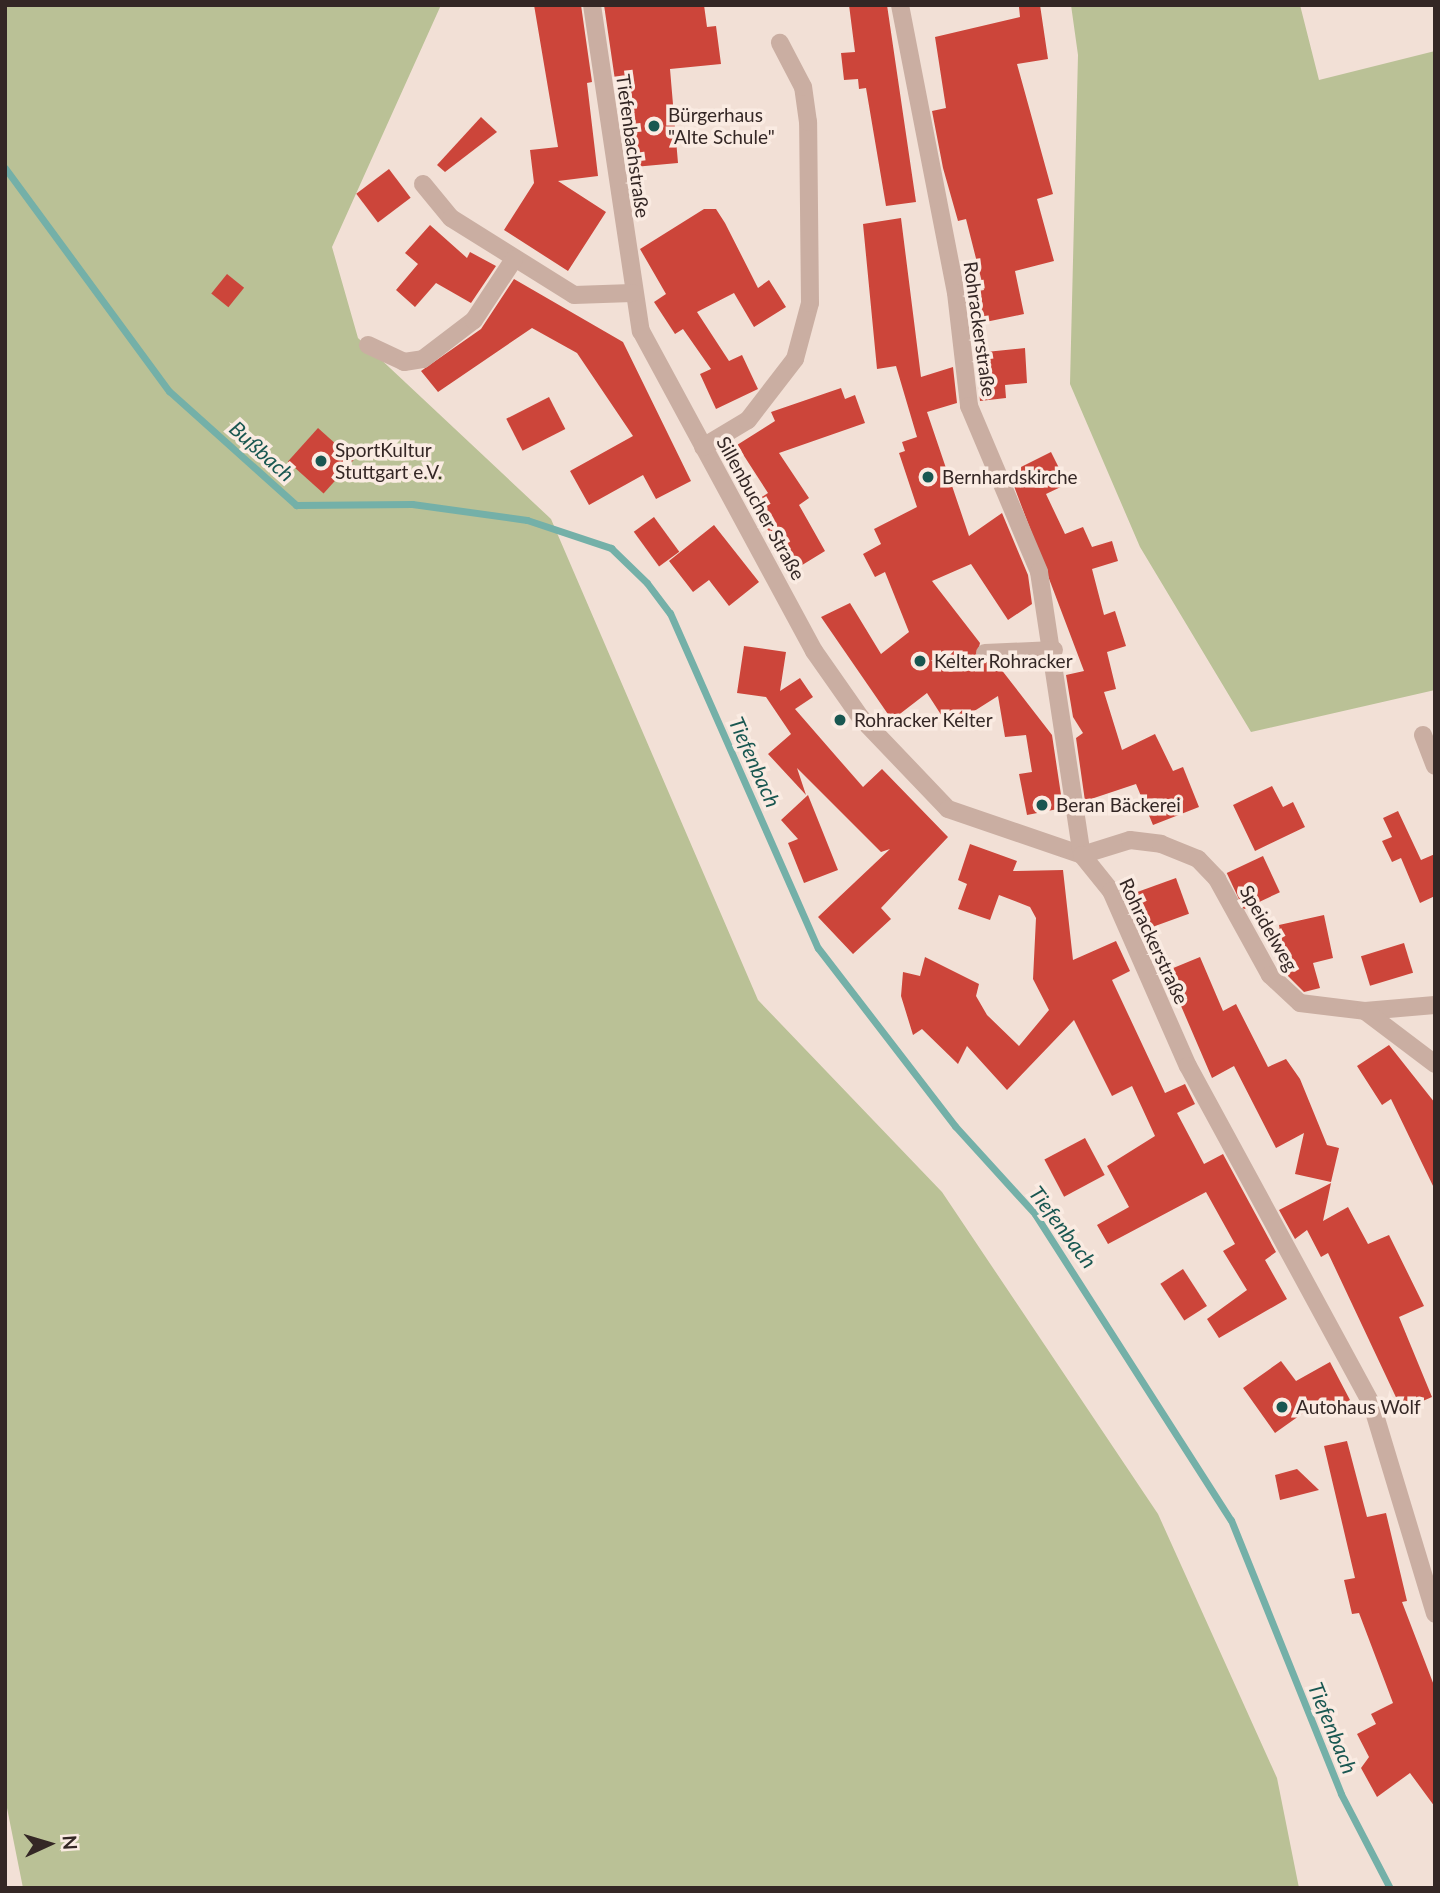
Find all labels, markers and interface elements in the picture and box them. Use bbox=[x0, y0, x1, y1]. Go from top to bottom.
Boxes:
street label: Tiefenbachstraße bbox=[612, 73, 654, 219]
place label: Bürgerhaus "Alte Schule" bbox=[668, 104, 775, 148]
marker: Bürgerhaus "Alte Schule" bbox=[646, 118, 662, 134]
street label: Rohrackerstraße bbox=[959, 260, 1001, 398]
water label: Bußbach bbox=[225, 415, 299, 487]
street label: Sillenbucher Straße bbox=[712, 432, 810, 584]
place label: SportKultur Stuttgart e.V. bbox=[335, 439, 442, 483]
marker: SportKultur Stuttgart e.V. bbox=[313, 453, 329, 469]
place label: Bernhardskirche bbox=[942, 466, 1078, 488]
marker: Bernhardskirche bbox=[920, 469, 936, 485]
place label: Kelter Rohracker bbox=[934, 650, 1073, 672]
marker: Kelter Rohracker bbox=[912, 653, 928, 669]
place label: Rohracker Kelter bbox=[854, 709, 993, 731]
marker: Rohracker Kelter bbox=[832, 712, 848, 728]
water label: Tiefenbach bbox=[724, 713, 786, 811]
place label: Beran Bäckerei bbox=[1056, 794, 1181, 816]
marker: Beran Bäckerei bbox=[1034, 797, 1050, 813]
street label: Rohrackerstraße bbox=[1115, 874, 1193, 1008]
street label: Speidelweg bbox=[1235, 881, 1303, 975]
water label: Tiefenbach bbox=[1024, 1181, 1102, 1273]
place label: Autohaus Wolf bbox=[1296, 1396, 1421, 1418]
marker: Autohaus Wolf bbox=[1274, 1399, 1290, 1415]
water label: Tiefenbach bbox=[1303, 1679, 1363, 1777]
north arrow bbox=[14, 1809, 84, 1879]
text: N bbox=[58, 1834, 82, 1851]

